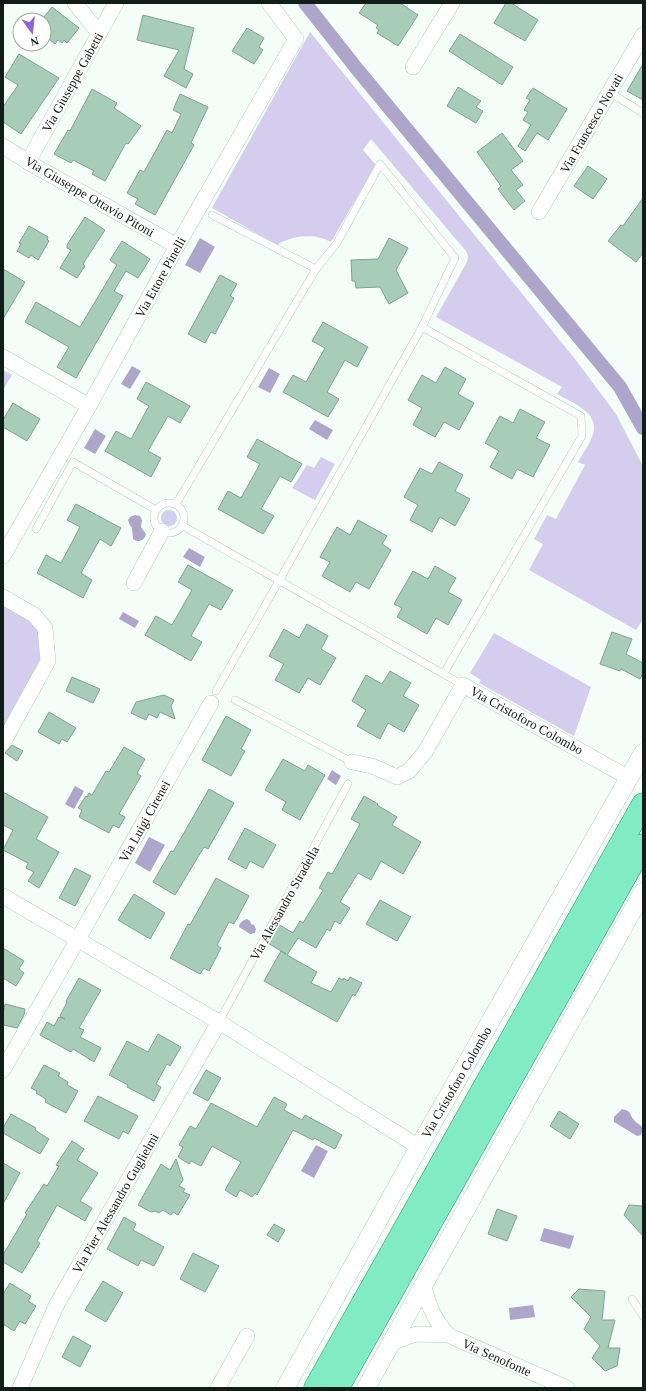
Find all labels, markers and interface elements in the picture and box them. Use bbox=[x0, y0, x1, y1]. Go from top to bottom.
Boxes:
north arrow bbox=[12, 12, 52, 52]
street label: Via Giuseppe Gabetti bbox=[39, 29, 106, 135]
text: N bbox=[29, 35, 40, 48]
street label: Via Francesco Novati bbox=[557, 70, 626, 176]
street label: Via Giuseppe Ottavio Pitoni bbox=[22, 153, 157, 240]
street label: Via Ettore Pinelli bbox=[132, 234, 189, 320]
street label: Via Cristoforo Colombo bbox=[468, 683, 586, 758]
street label: Via Luigi Cirenei bbox=[116, 778, 173, 865]
street label: Via Alessandro Stradella bbox=[247, 843, 322, 963]
street label: Via Cristoforo Colombo bbox=[418, 1024, 495, 1141]
street label: Via Pier Alessandro Guglielmi bbox=[69, 1130, 162, 1276]
street label: Via Senofonte bbox=[460, 1336, 534, 1379]

